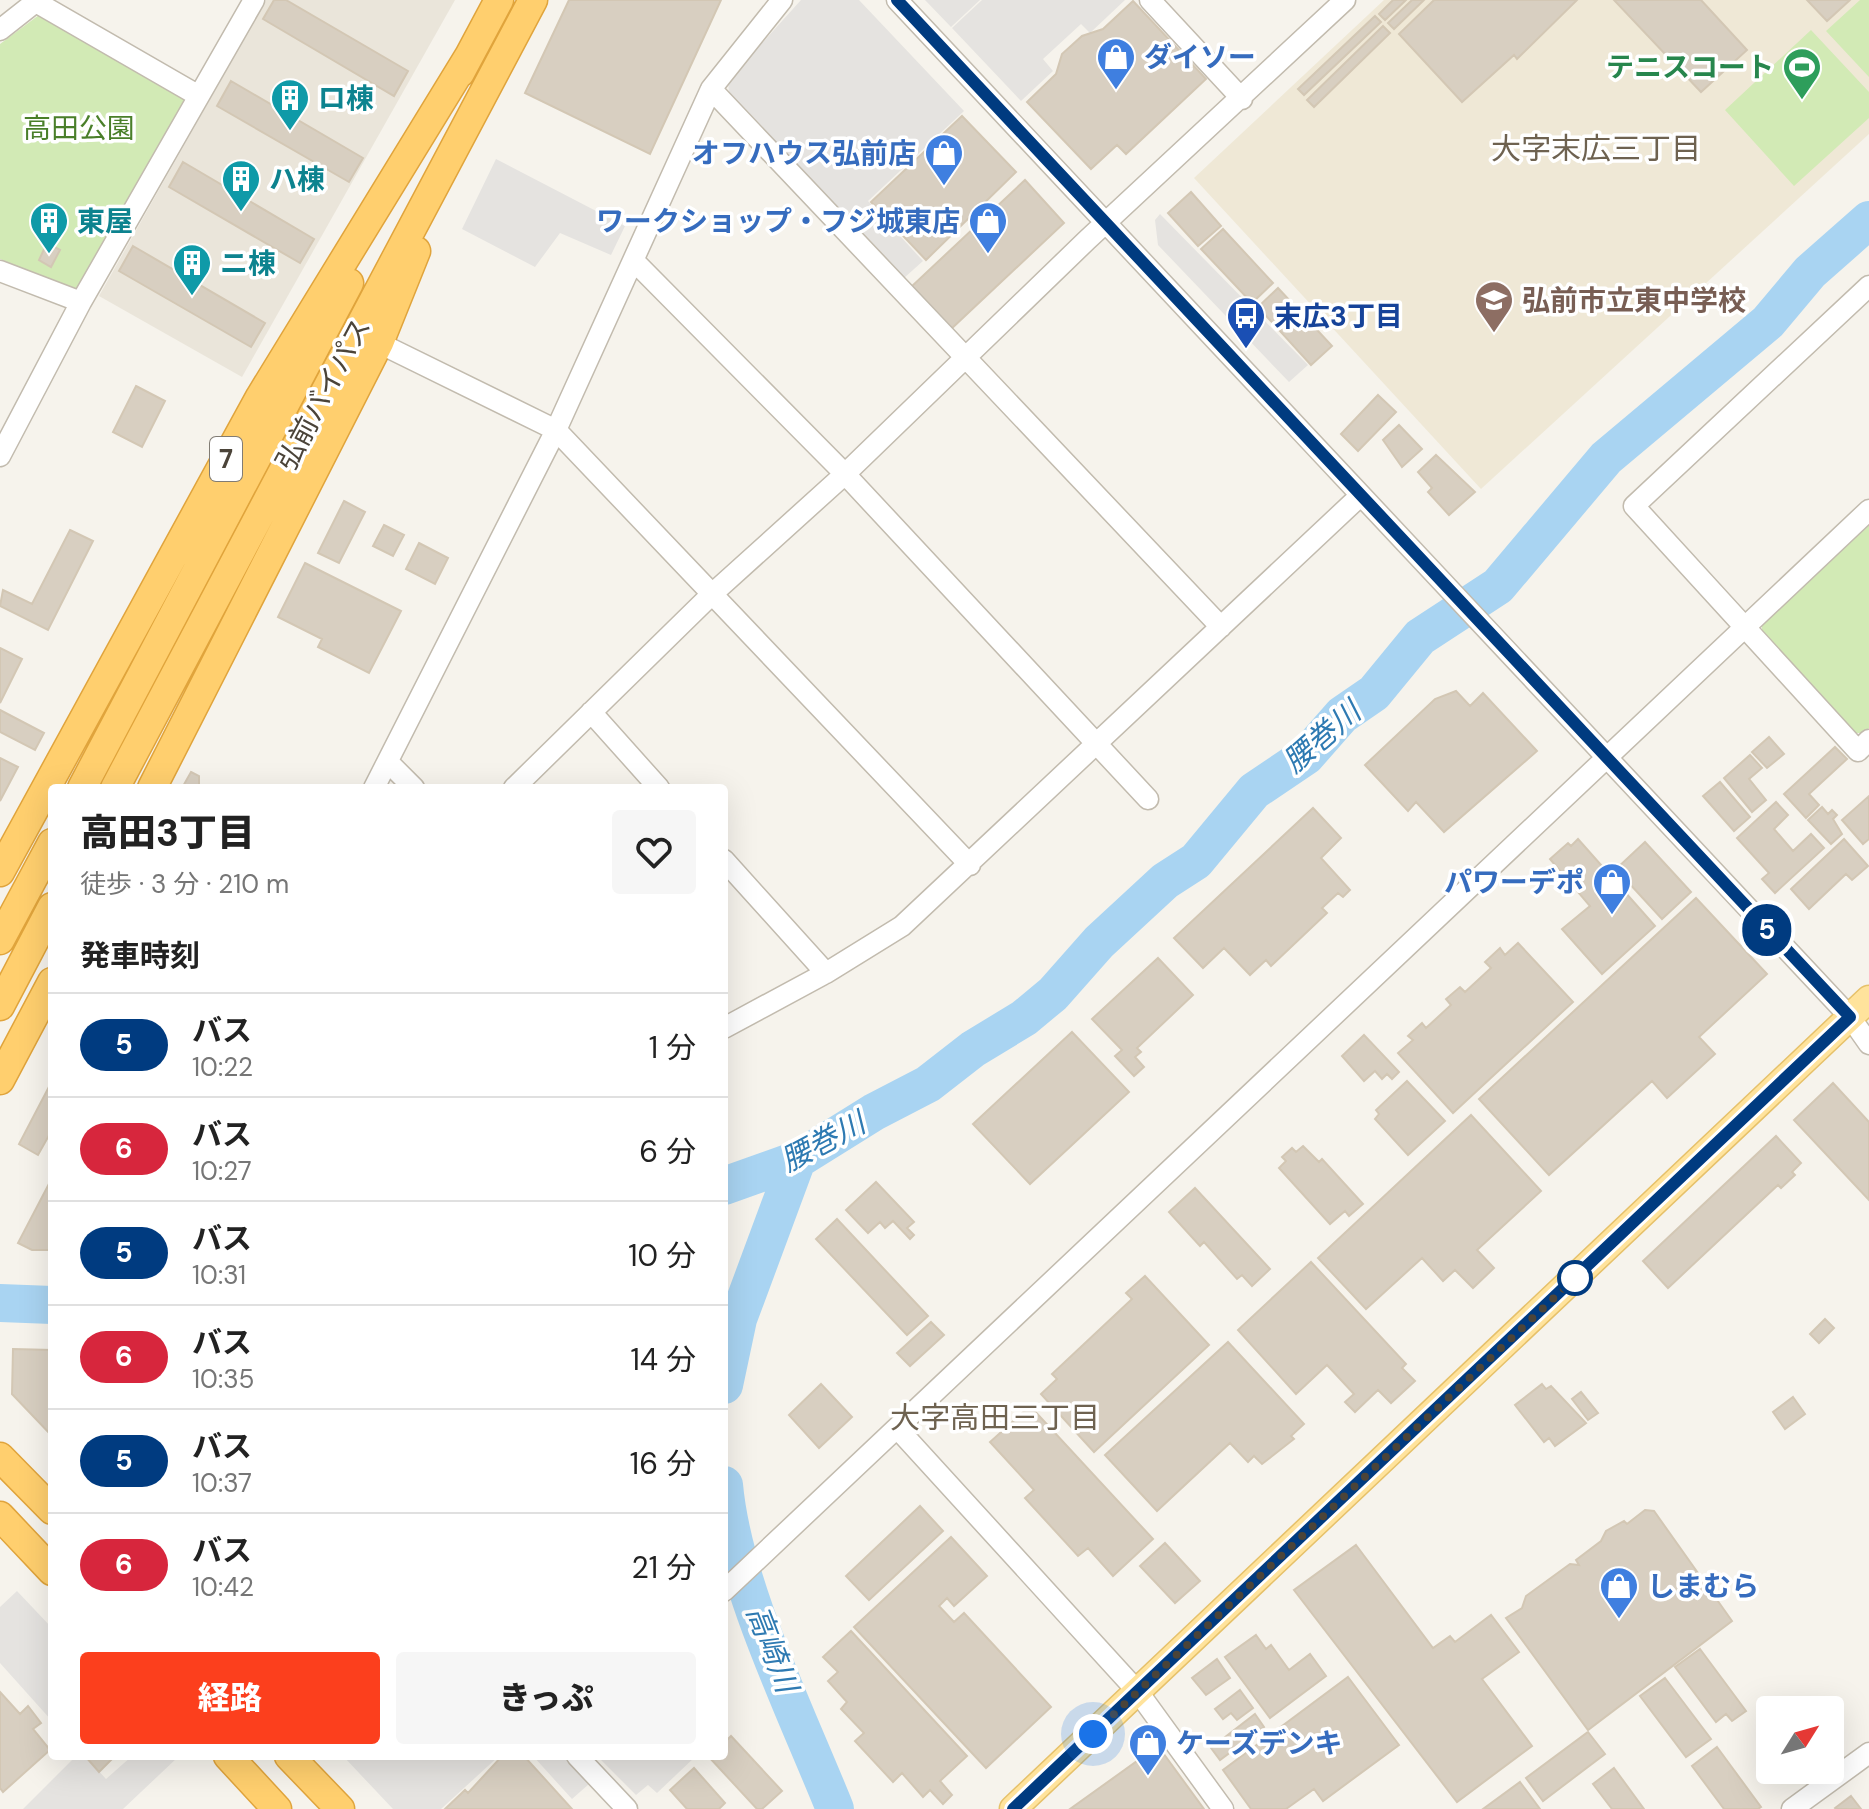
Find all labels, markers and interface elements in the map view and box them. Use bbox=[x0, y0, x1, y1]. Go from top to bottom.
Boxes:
shop icon: ダイソー bbox=[1095, 36, 1137, 91]
place label: ダイソー bbox=[1144, 39, 1256, 76]
sports icon: テニスコート bbox=[1781, 46, 1823, 101]
place label: テニスコート bbox=[1606, 49, 1774, 86]
building icon: ロ棟 bbox=[269, 77, 311, 132]
place label: ロ棟 bbox=[318, 80, 374, 117]
park label: 高田公園 bbox=[23, 110, 135, 147]
district label: 大字末広三丁目 bbox=[1491, 129, 1701, 168]
shop icon: オフハウス弘前店 bbox=[923, 132, 965, 187]
place label: オフハウス弘前店 bbox=[692, 135, 916, 172]
building icon: ハ棟 bbox=[220, 158, 262, 213]
place label: ハ棟 bbox=[269, 161, 325, 198]
building icon: 東屋 bbox=[28, 200, 70, 255]
shop icon: ワークショップ・フジ城東店 bbox=[967, 200, 1009, 255]
place label: 東屋 bbox=[77, 203, 133, 240]
place label: ワークショップ・フジ城東店 bbox=[596, 203, 960, 240]
building icon: ニ棟 bbox=[171, 242, 213, 297]
place label: ニ棟 bbox=[220, 245, 276, 282]
school or university icon: 弘前市立東中学校 bbox=[1473, 279, 1515, 334]
place label: 弘前市立東中学校 bbox=[1522, 282, 1746, 319]
bus stop icon: 末広3丁目 bbox=[1225, 295, 1267, 350]
place label: 末広3丁目 bbox=[1274, 298, 1403, 335]
street label: 弘前バイパス bbox=[268, 312, 379, 477]
road number: 7 bbox=[210, 437, 242, 481]
water label: 腰巻川 bbox=[1275, 690, 1371, 781]
text: 高田3丁目 bbox=[80, 808, 255, 858]
button: heart bbox=[612, 810, 696, 894]
shop icon: パワーデポ bbox=[1591, 861, 1633, 916]
place label: パワーデポ bbox=[1444, 864, 1584, 901]
text: 徒歩 · 3 分 · 210 m bbox=[80, 867, 289, 901]
line badge: 5 bbox=[1741, 904, 1793, 956]
text: 5 bbox=[1758, 911, 1776, 948]
text: 発車時刻 bbox=[80, 936, 200, 975]
text: バス bbox=[192, 1011, 252, 1050]
text: 5 bbox=[115, 1026, 133, 1063]
text: 1 分 bbox=[649, 1028, 696, 1067]
text: 10:22 bbox=[192, 1050, 253, 1084]
water label: 腰巻川 bbox=[774, 1102, 874, 1180]
text: バス bbox=[192, 1115, 252, 1154]
text: 6 bbox=[115, 1130, 133, 1167]
text: 6 分 bbox=[639, 1132, 696, 1171]
text: 10:27 bbox=[192, 1154, 252, 1188]
text: バス bbox=[192, 1219, 252, 1258]
text: 5 bbox=[115, 1234, 133, 1271]
text: 10 分 bbox=[628, 1236, 696, 1275]
text: 10:31 bbox=[192, 1258, 246, 1292]
unlabelled marker bbox=[1558, 1261, 1592, 1295]
text: バス bbox=[192, 1323, 252, 1362]
text: 6 bbox=[115, 1338, 133, 1375]
text: 14 分 bbox=[630, 1340, 696, 1379]
text: 10:35 bbox=[192, 1362, 254, 1396]
district label: 大字高田三丁目 bbox=[890, 1398, 1100, 1437]
text: バス bbox=[192, 1427, 252, 1466]
text: 5 bbox=[115, 1442, 133, 1479]
text: 16 分 bbox=[630, 1444, 696, 1483]
text: 10:37 bbox=[192, 1466, 252, 1500]
text: バス bbox=[192, 1531, 252, 1570]
text: 6 bbox=[115, 1546, 133, 1583]
text: 21 分 bbox=[631, 1548, 696, 1587]
shop icon: しまむら bbox=[1598, 1565, 1640, 1620]
place label: しまむら bbox=[1647, 1568, 1759, 1605]
text: 10:42 bbox=[192, 1570, 254, 1604]
water label: 高崎川 bbox=[738, 1600, 808, 1701]
button: 経路 bbox=[80, 1652, 380, 1744]
button: きっぷ bbox=[396, 1652, 696, 1744]
north arrow bbox=[1756, 1696, 1844, 1784]
map controls bbox=[1756, 1696, 1844, 1784]
your location bbox=[1073, 1714, 1113, 1754]
shop icon: ケーズデンキ bbox=[1127, 1722, 1169, 1777]
place label: ケーズデンキ bbox=[1176, 1725, 1343, 1762]

